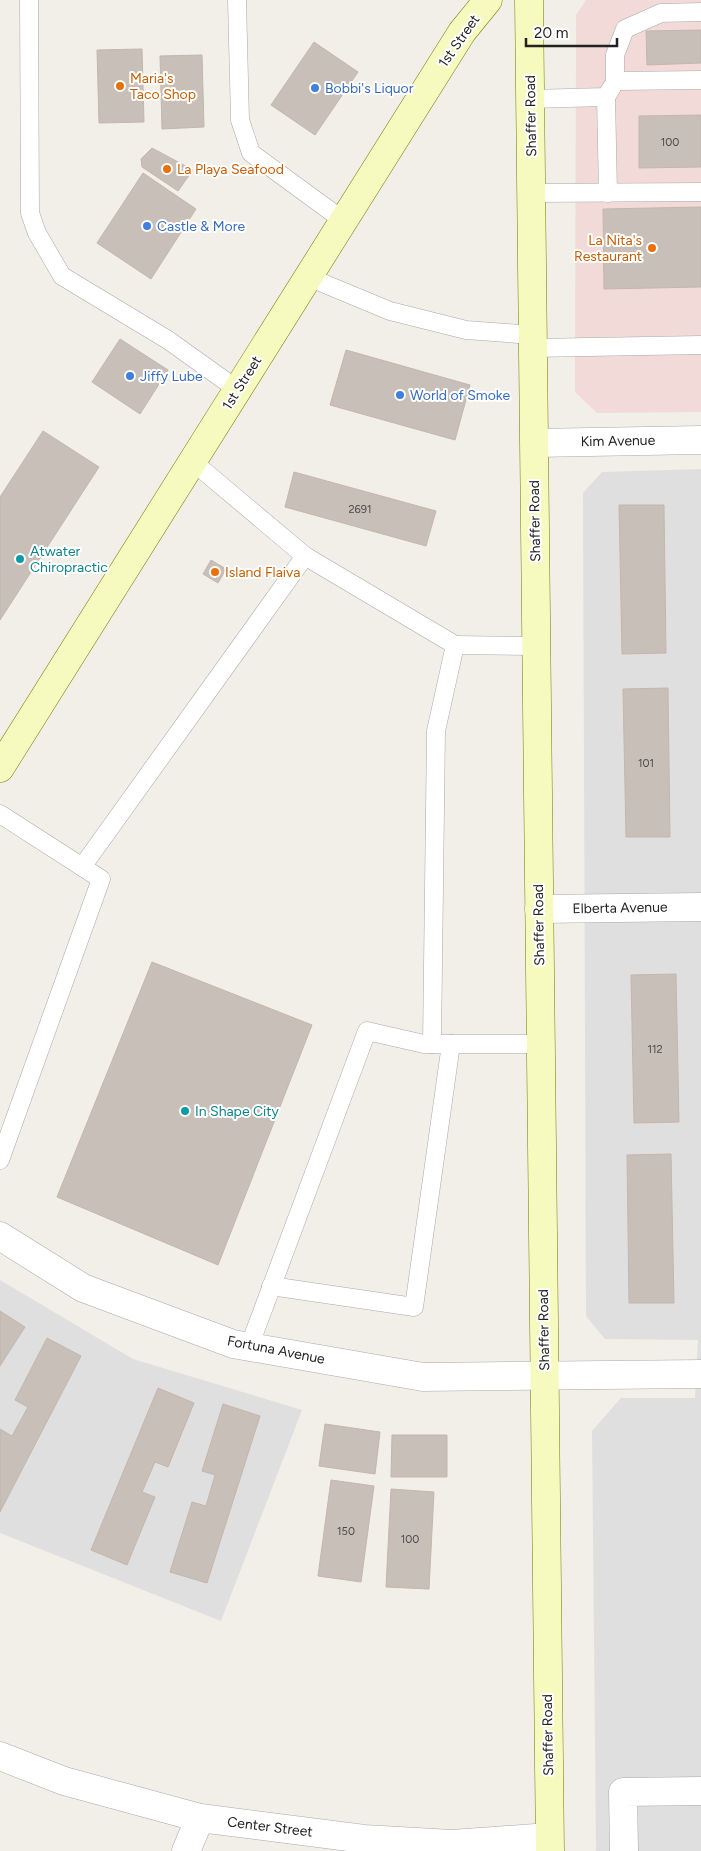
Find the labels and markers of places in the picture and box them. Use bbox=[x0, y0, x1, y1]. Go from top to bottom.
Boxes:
place label: Maria's Taco Shop bbox=[130, 70, 196, 103]
marker: Maria's Taco Shop bbox=[114, 80, 126, 92]
place label: Bobbi's Liquor bbox=[325, 80, 414, 97]
marker: Bobbi's Liquor bbox=[309, 82, 321, 94]
place label: La Playa Seafood bbox=[177, 161, 284, 178]
marker: La Playa Seafood bbox=[161, 163, 173, 175]
place label: Castle & More bbox=[157, 218, 245, 235]
marker: Castle & More bbox=[141, 220, 153, 232]
place label: La Nita's Restaurant bbox=[574, 232, 642, 265]
marker: La Nita's Restaurant bbox=[646, 242, 658, 254]
place label: Jiffy Lube bbox=[140, 368, 203, 385]
marker: Jiffy Lube bbox=[124, 370, 136, 382]
place label: World of Smoke bbox=[410, 387, 510, 404]
marker: World of Smoke bbox=[394, 389, 406, 401]
place label: Atwater Chiropractic bbox=[30, 543, 108, 576]
marker: Atwater Chiropractic bbox=[14, 553, 26, 565]
place label: Island Flaiva bbox=[225, 564, 300, 581]
marker: Island Flaiva bbox=[209, 566, 221, 578]
place label: In Shape City bbox=[195, 1103, 280, 1120]
marker: In Shape City bbox=[179, 1105, 191, 1117]

